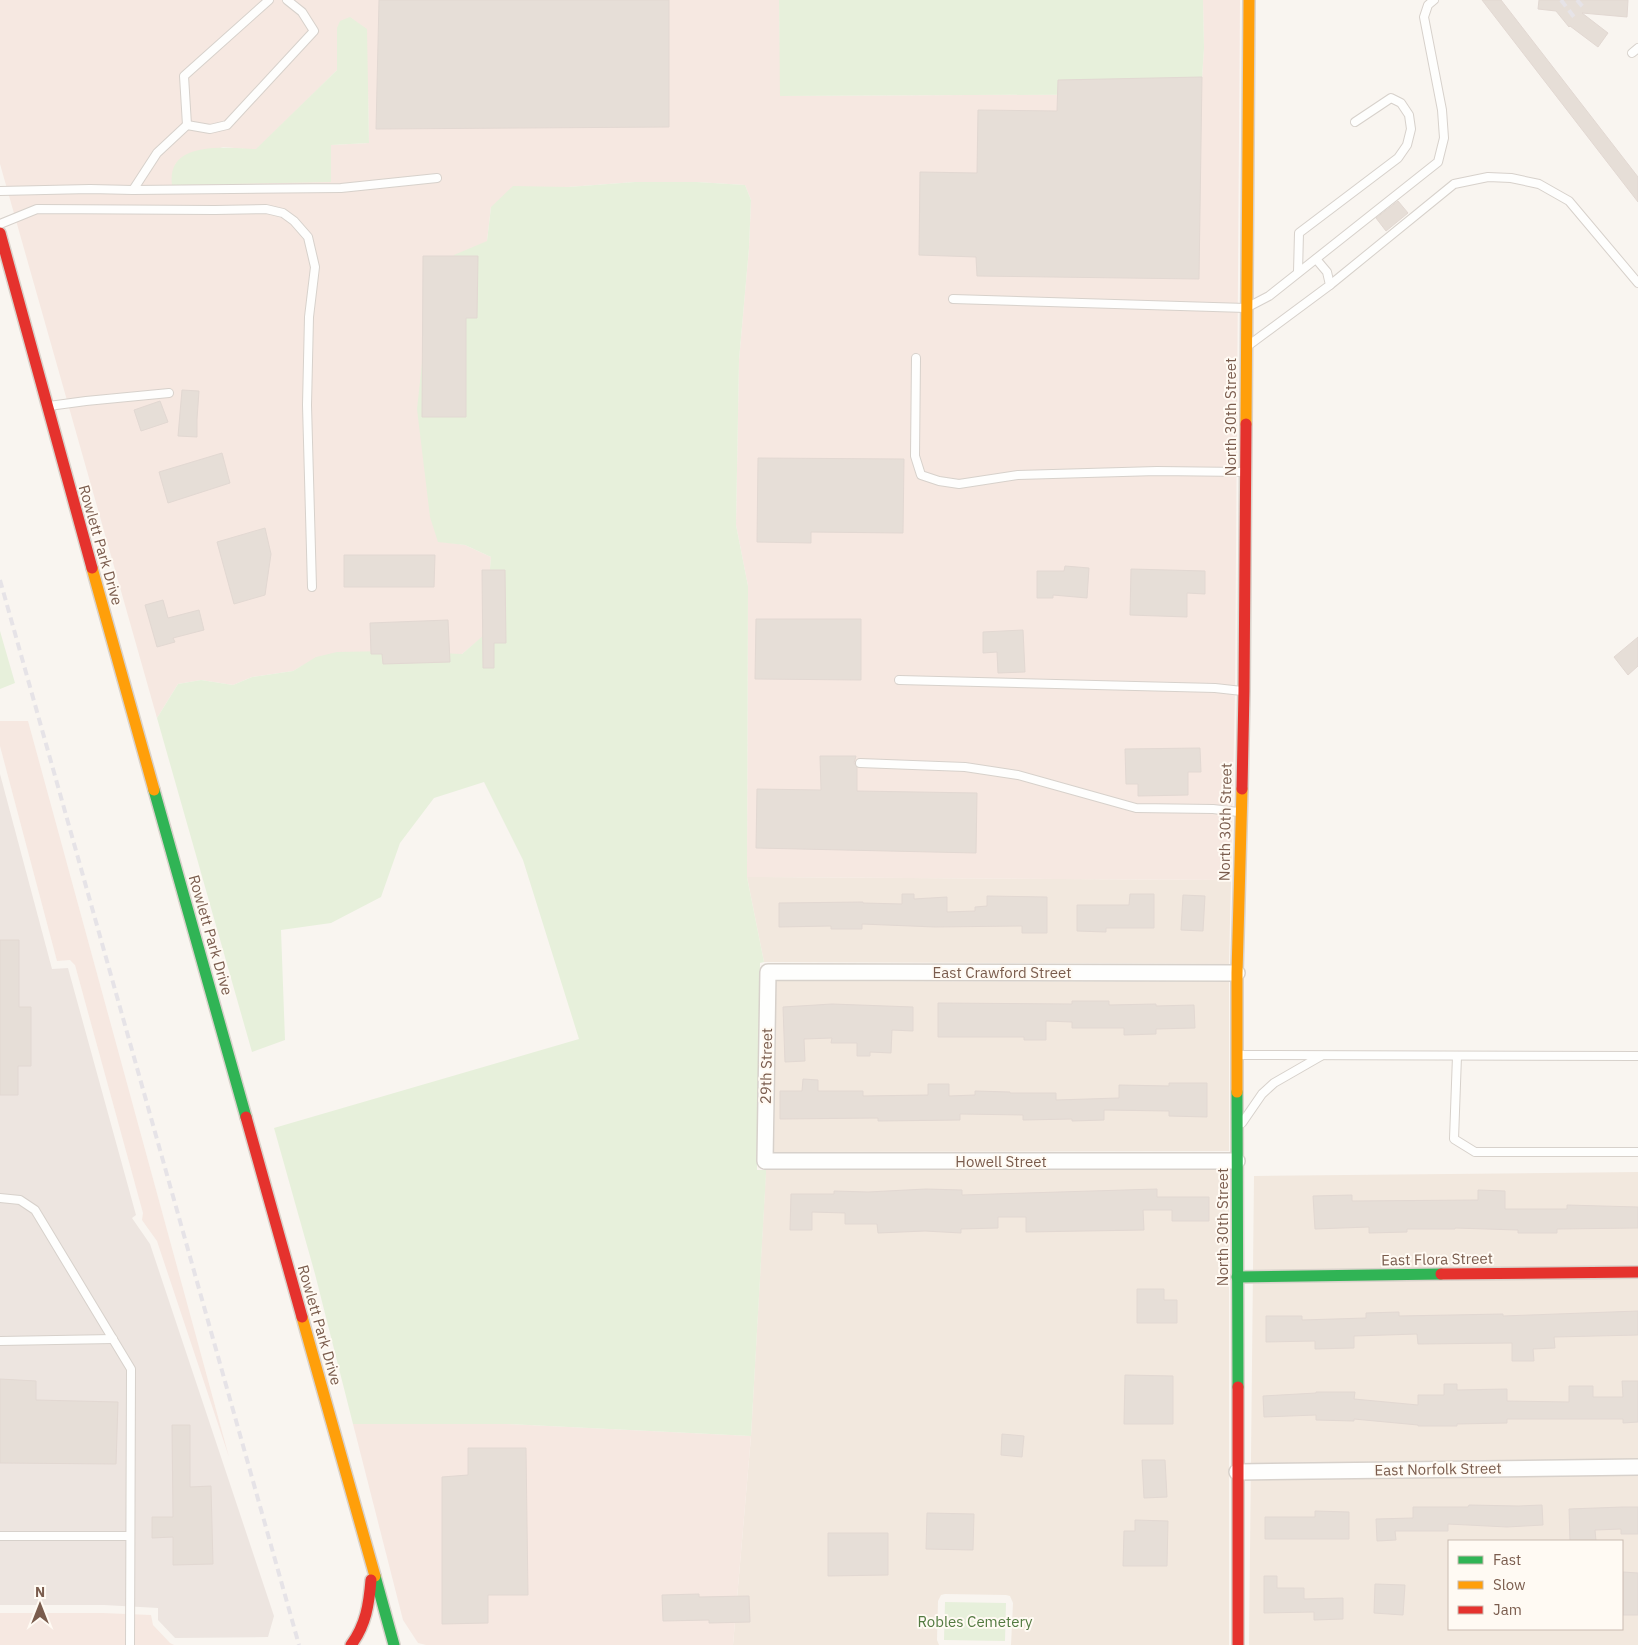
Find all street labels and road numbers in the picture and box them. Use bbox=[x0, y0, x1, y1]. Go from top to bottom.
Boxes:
street label: North 30th Street bbox=[1221, 358, 1240, 476]
street label: Rowlett Park Drive bbox=[75, 483, 127, 607]
street label: North 30th Street bbox=[1214, 763, 1236, 881]
street label: Rowlett Park Drive bbox=[185, 873, 237, 997]
street label: East Crawford Street bbox=[932, 963, 1072, 982]
street label: 29th Street bbox=[756, 1028, 776, 1104]
street label: Howell Street bbox=[955, 1152, 1047, 1171]
street label: North 30th Street bbox=[1213, 1168, 1232, 1286]
street label: East Flora Street bbox=[1381, 1249, 1493, 1269]
street label: Rowlett Park Drive bbox=[294, 1263, 346, 1387]
street label: East Norfolk Street bbox=[1374, 1458, 1502, 1480]

